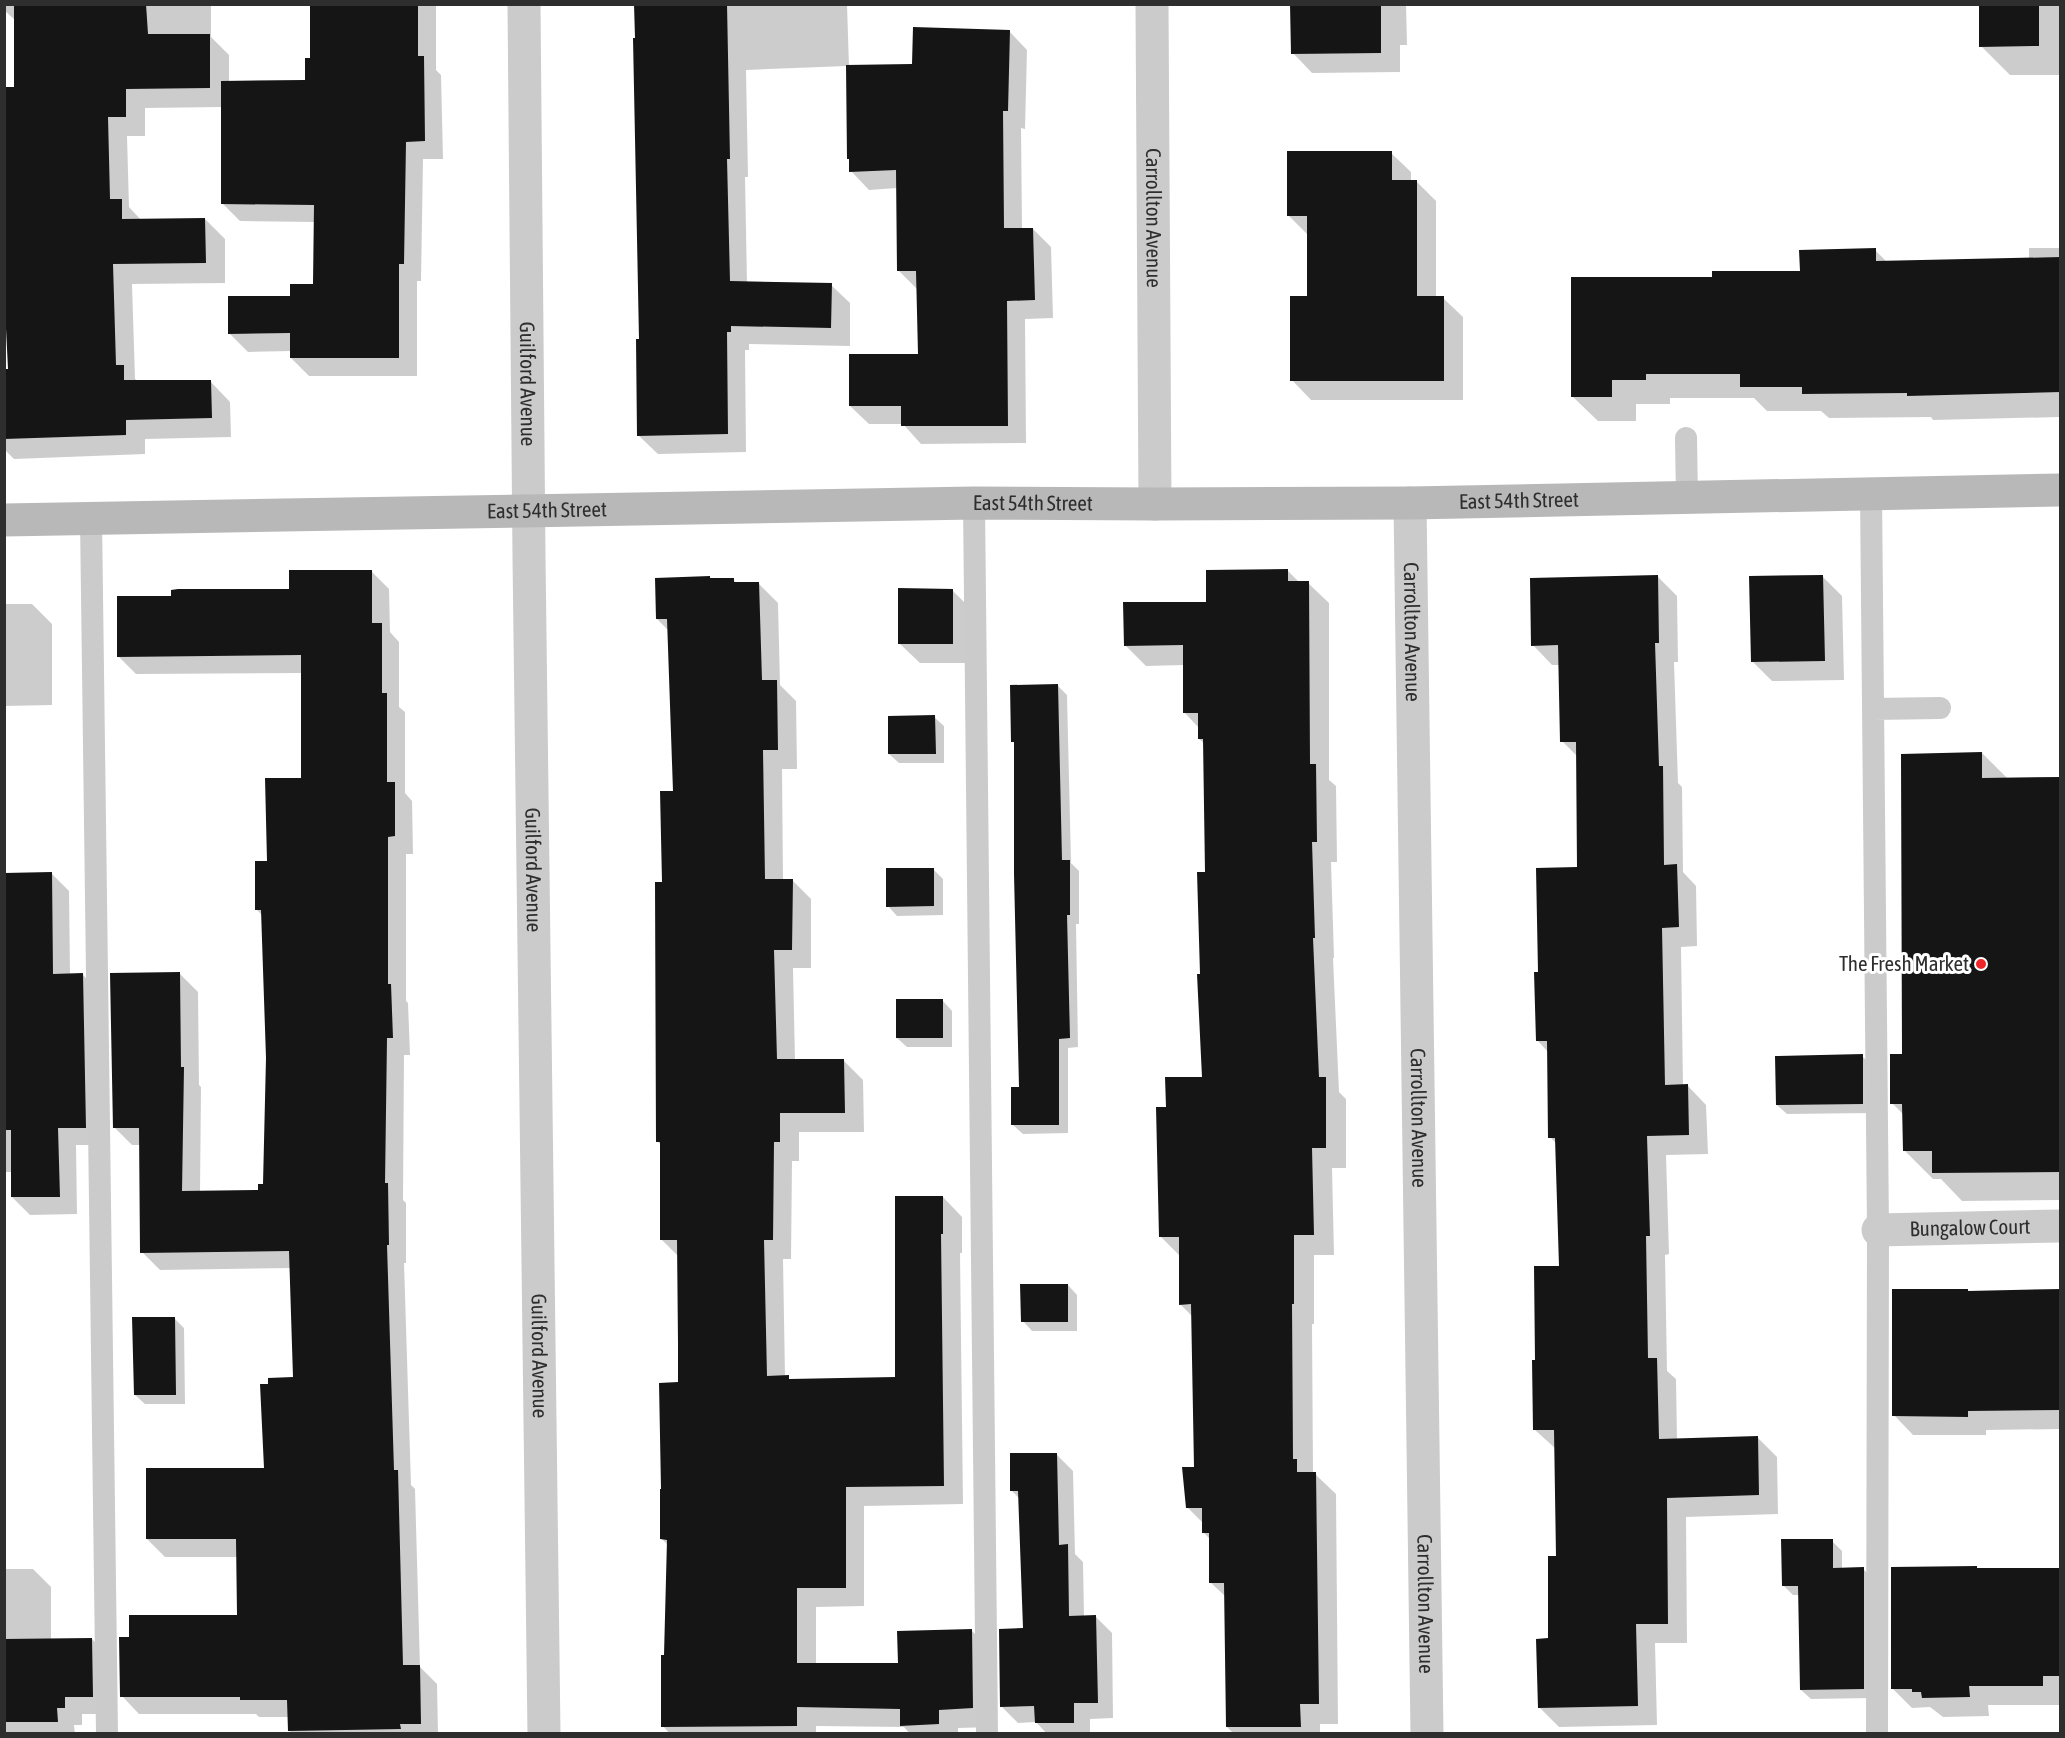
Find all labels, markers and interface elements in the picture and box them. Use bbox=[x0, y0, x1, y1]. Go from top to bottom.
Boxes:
street label: Carrollton Avenue bbox=[1142, 148, 1167, 288]
street label: Guilford Avenue bbox=[516, 322, 541, 446]
street label: East 54th Street bbox=[1459, 487, 1579, 513]
street label: East 54th Street bbox=[973, 490, 1093, 515]
street label: East 54th Street bbox=[487, 496, 607, 523]
street label: Carrollton Avenue bbox=[1400, 562, 1426, 702]
street label: Guilford Avenue bbox=[521, 807, 547, 932]
place label: The Fresh Market bbox=[1839, 951, 1969, 975]
marker: The Fresh Market bbox=[1974, 957, 1988, 971]
street label: Carrollton Avenue bbox=[1407, 1048, 1432, 1188]
street label: Bungalow Court bbox=[1909, 1214, 2031, 1240]
street label: Guilford Avenue bbox=[527, 1293, 553, 1418]
street label: Carrollton Avenue bbox=[1413, 1534, 1439, 1674]

